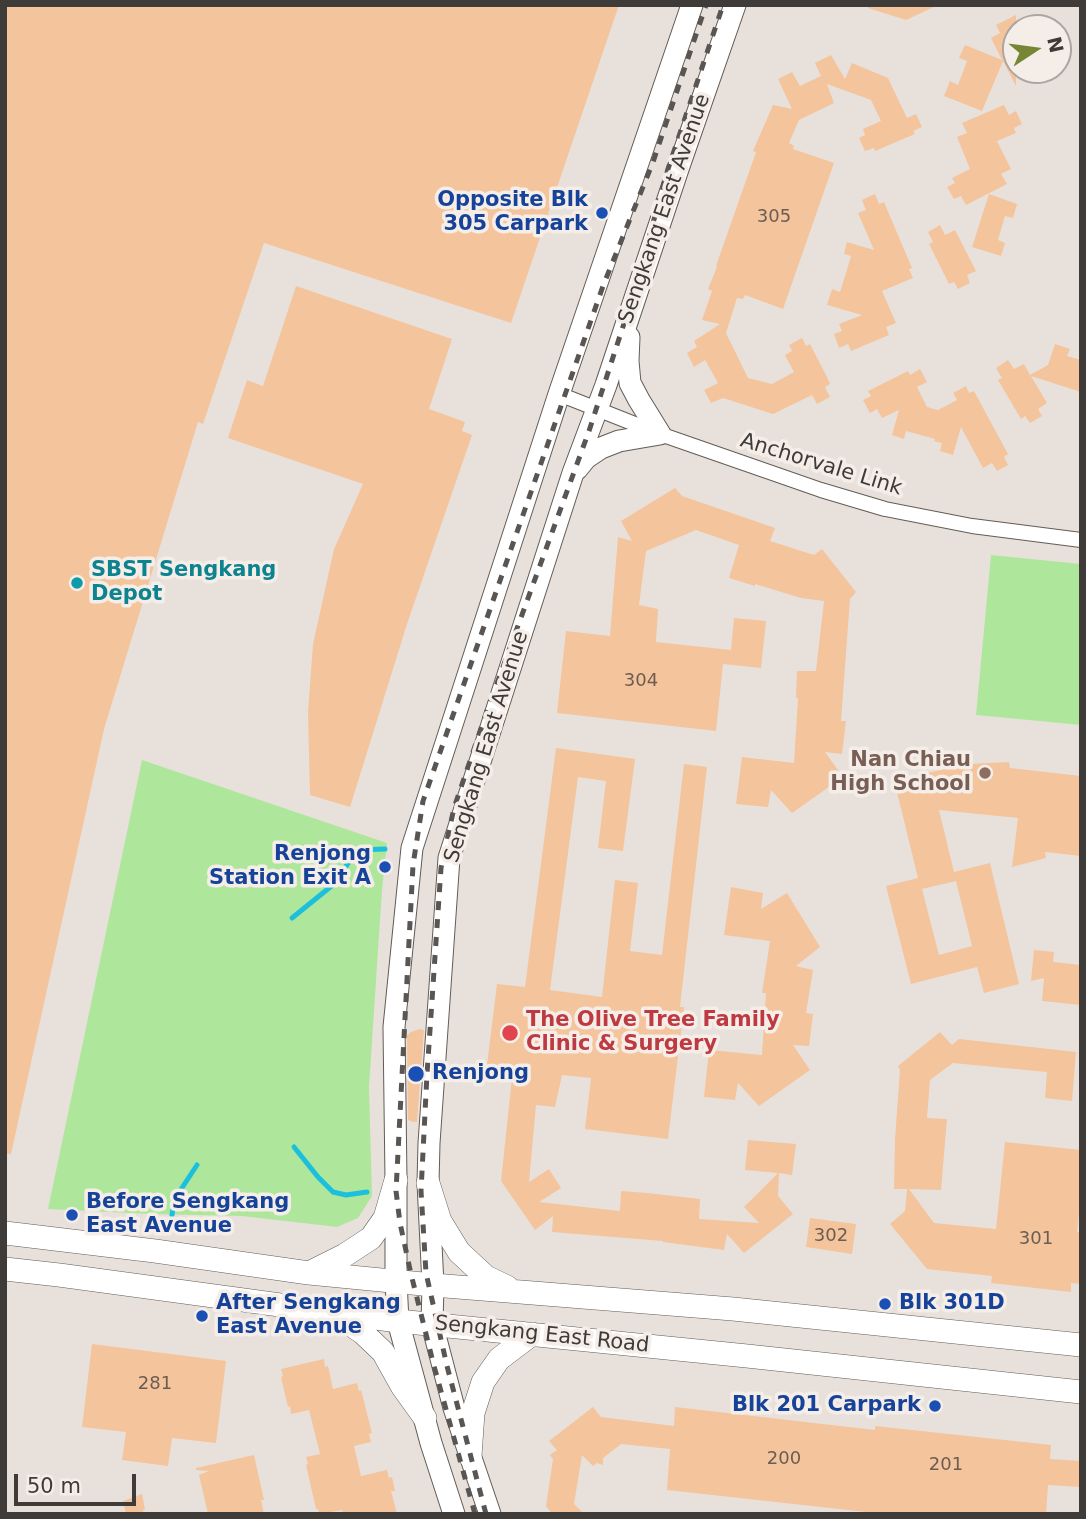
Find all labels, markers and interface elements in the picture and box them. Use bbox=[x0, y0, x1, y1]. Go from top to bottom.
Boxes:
north arrow bbox=[1002, 14, 1072, 84]
text: N bbox=[1043, 35, 1068, 55]
street label: Sengkang East Avenue bbox=[614, 91, 716, 327]
place label: Opposite Blk 305 Carpark bbox=[437, 188, 588, 238]
marker: Opposite Blk 305 Carpark bbox=[594, 205, 610, 221]
house number: 305 bbox=[757, 206, 791, 228]
street label: Anchorvale Link bbox=[737, 428, 905, 502]
place label: SBST Sengkang Depot bbox=[91, 558, 276, 608]
marker: SBST Sengkang Depot bbox=[69, 575, 85, 591]
street label: Sengkang East Avenue bbox=[440, 628, 534, 866]
house number: 304 bbox=[624, 670, 658, 692]
place label: Nan Chiau High School bbox=[830, 748, 971, 798]
marker: Nan Chiau High School bbox=[977, 765, 993, 781]
place label: Renjong Station Exit A bbox=[209, 842, 371, 892]
marker: Renjong Station Exit A bbox=[377, 859, 393, 875]
place label: The Olive Tree Family Clinic & Surgery bbox=[526, 1008, 780, 1058]
marker: The Olive Tree Family Clinic & Surgery bbox=[500, 1023, 520, 1043]
place label: Renjong bbox=[432, 1061, 529, 1087]
marker: Renjong bbox=[406, 1064, 426, 1084]
place label: Before Sengkang East Avenue bbox=[86, 1190, 289, 1240]
marker: Before Sengkang East Avenue bbox=[64, 1207, 80, 1223]
house number: 302 bbox=[814, 1225, 848, 1247]
house number: 301 bbox=[1019, 1228, 1053, 1250]
place label: After Sengkang East Avenue bbox=[216, 1291, 401, 1341]
place label: Blk 301D bbox=[899, 1291, 1005, 1317]
marker: Blk 301D bbox=[877, 1296, 893, 1312]
marker: After Sengkang East Avenue bbox=[194, 1308, 210, 1324]
street label: Sengkang East Road bbox=[433, 1311, 651, 1359]
house number: 281 bbox=[138, 1373, 172, 1395]
place label: Blk 201 Carpark bbox=[732, 1393, 921, 1419]
marker: Blk 201 Carpark bbox=[927, 1398, 943, 1414]
house number: 200 bbox=[767, 1448, 801, 1470]
house number: 201 bbox=[929, 1454, 963, 1476]
scale bar bbox=[18, 1460, 140, 1504]
text: 50 m bbox=[27, 1474, 81, 1498]

